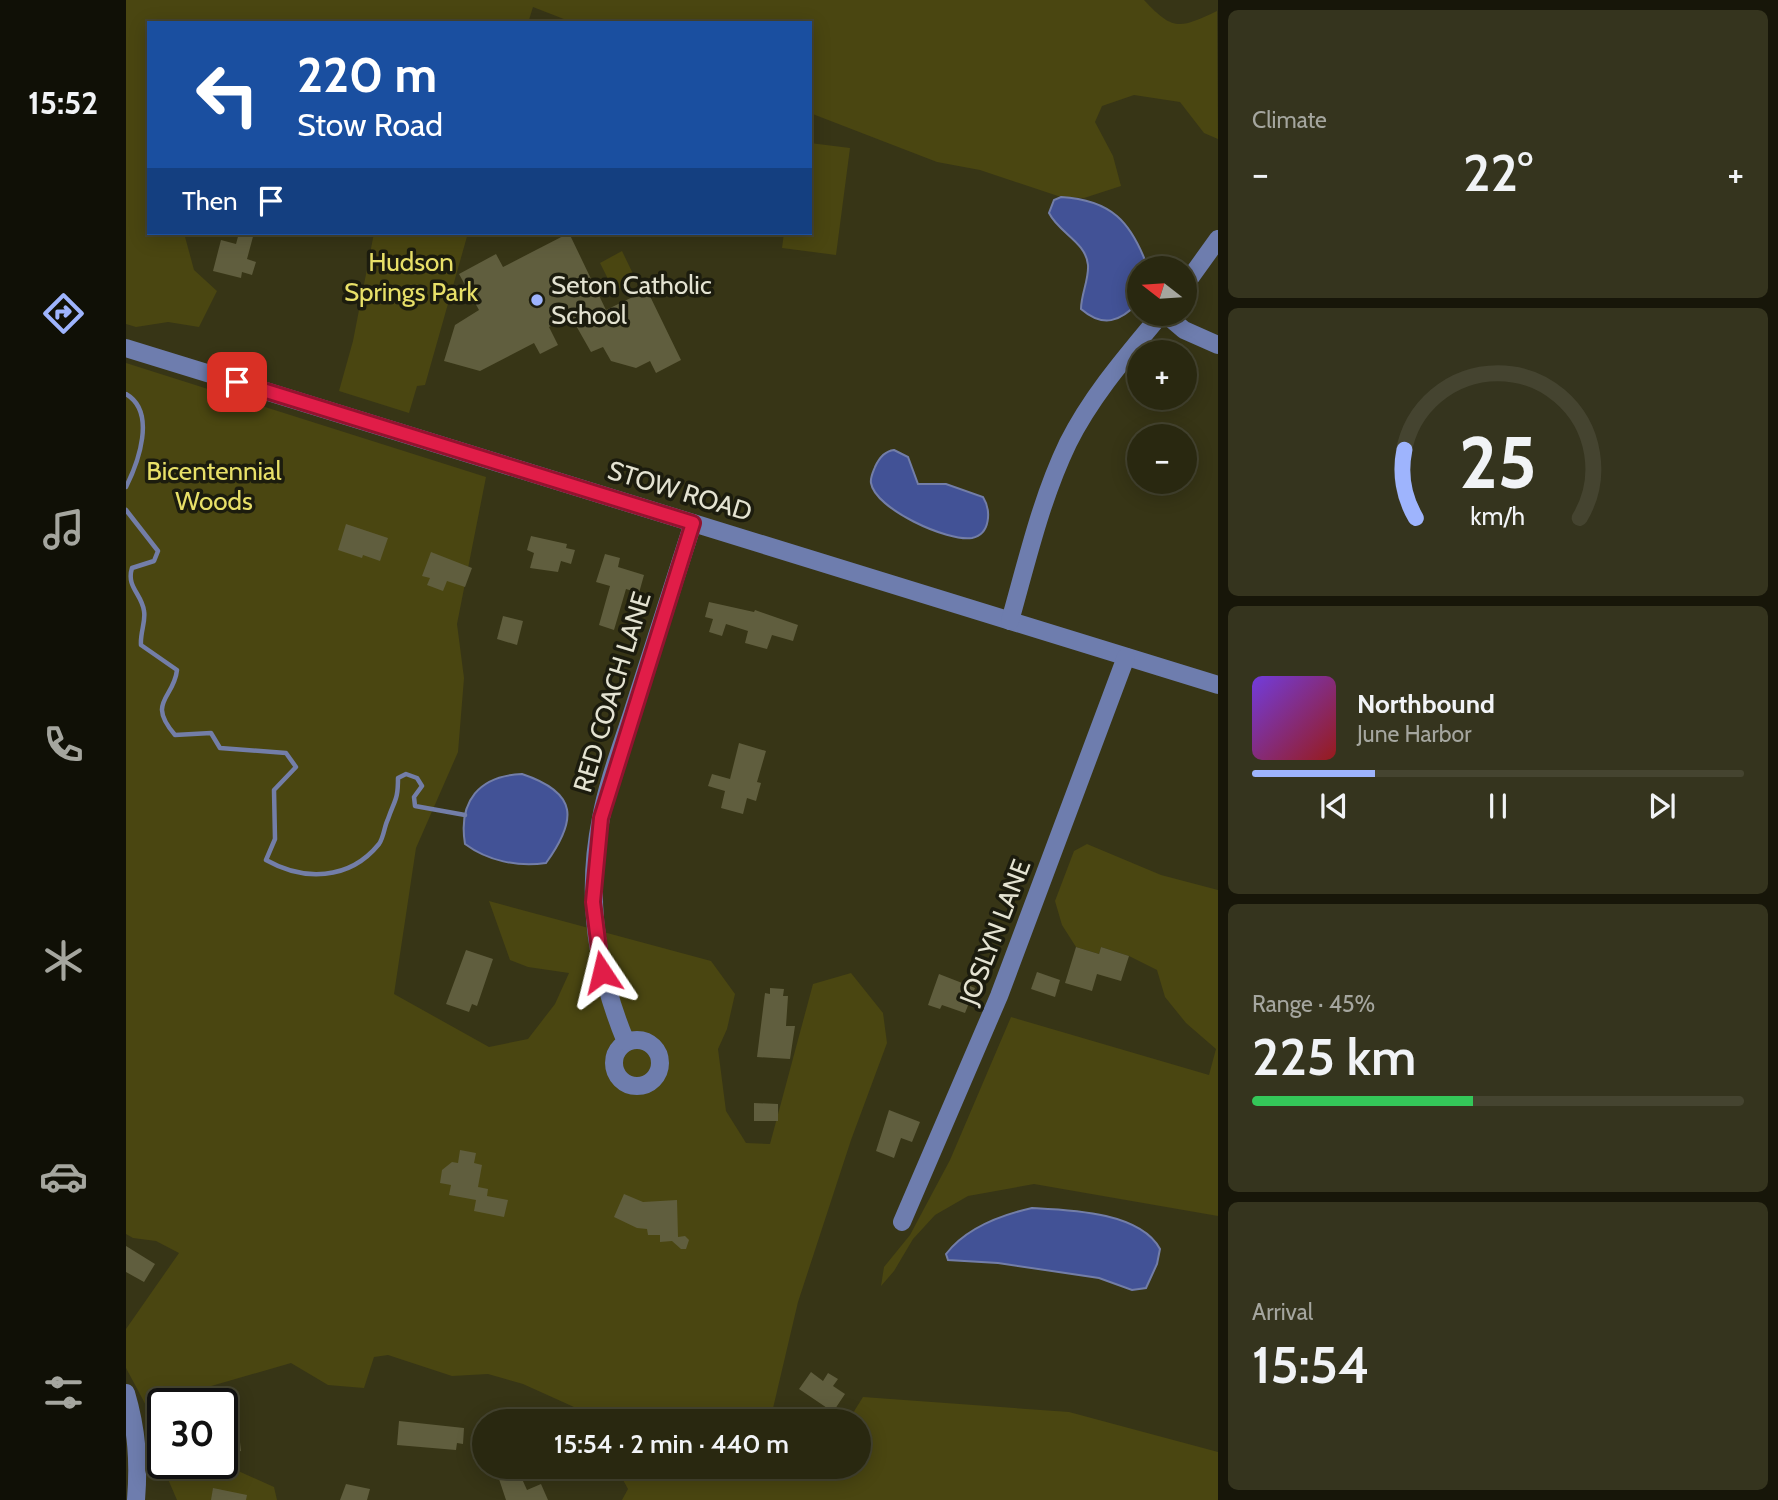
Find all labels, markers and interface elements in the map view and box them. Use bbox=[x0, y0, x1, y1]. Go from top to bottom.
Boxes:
text: 220 m bbox=[297, 45, 437, 104]
icon: left bbox=[182, 49, 273, 140]
text: 15:52 bbox=[28, 83, 98, 122]
text: Stow Road bbox=[297, 105, 443, 144]
text: Climate bbox=[1252, 106, 1327, 134]
text: 22° bbox=[1463, 141, 1533, 204]
text: − bbox=[1252, 150, 1269, 197]
text: + bbox=[1727, 150, 1744, 197]
icon: arrive bbox=[252, 182, 290, 220]
text: Then bbox=[182, 185, 238, 217]
park label: Hudson Springs Park bbox=[344, 246, 478, 308]
north arrow bbox=[1127, 256, 1197, 326]
map controls bbox=[1127, 256, 1197, 494]
place label: Seton Catholic School bbox=[551, 269, 712, 331]
icon: directions bbox=[39, 289, 88, 338]
marker: Seton Catholic School bbox=[529, 292, 545, 308]
button: + bbox=[1127, 340, 1197, 410]
pin bbox=[207, 352, 267, 412]
icon: arrive bbox=[218, 363, 256, 401]
text: 25 bbox=[1459, 418, 1537, 506]
button: − bbox=[1127, 424, 1197, 494]
street label: STOW ROAD bbox=[604, 454, 756, 528]
park label: Bicentennial Woods bbox=[146, 455, 282, 517]
text: km/h bbox=[1471, 501, 1525, 531]
icon: music bbox=[39, 505, 88, 554]
street label: RED COACH LANE bbox=[566, 588, 658, 796]
text: Northbound bbox=[1357, 688, 1495, 720]
icon: phone bbox=[39, 720, 88, 769]
text: June Harbor bbox=[1357, 720, 1471, 748]
icon: previous bbox=[1315, 787, 1353, 825]
icon: pause bbox=[1479, 787, 1517, 825]
icon: next bbox=[1643, 787, 1681, 825]
street label: JOSLYN LANE bbox=[952, 855, 1037, 1010]
position arrow bbox=[565, 935, 639, 1009]
icon: climate bbox=[39, 936, 88, 985]
text: Range · 45% bbox=[1252, 990, 1375, 1018]
text: 225 km bbox=[1252, 1025, 1416, 1088]
icon: car bbox=[39, 1152, 88, 1201]
text: Arrival bbox=[1252, 1298, 1313, 1326]
text: 15:54 bbox=[1252, 1333, 1369, 1396]
icon: filters bbox=[39, 1368, 88, 1417]
speed limit sign: 30 bbox=[147, 1388, 238, 1479]
text: 15:54 · 2 min · 440 m bbox=[554, 1428, 789, 1460]

